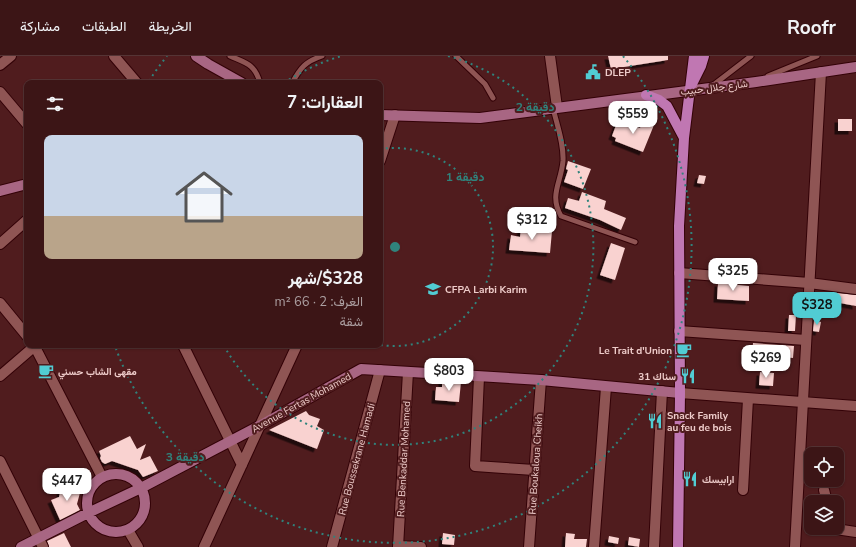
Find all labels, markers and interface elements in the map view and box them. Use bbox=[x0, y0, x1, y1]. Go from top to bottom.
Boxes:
text: Roofr bbox=[787, 15, 836, 41]
text: مشاركة bbox=[20, 17, 60, 36]
text: الطبقات bbox=[82, 17, 126, 36]
text: الخريطة bbox=[148, 17, 192, 36]
public building icon: DLEP bbox=[584, 63, 602, 81]
place label: DLEP bbox=[605, 66, 631, 80]
street label: شارع جلال حبيب bbox=[680, 77, 749, 99]
text: العقارات: 7 bbox=[287, 91, 363, 114]
icon: filters bbox=[44, 93, 66, 115]
text: 2 دقيقة bbox=[516, 99, 554, 115]
pin: $559 bbox=[609, 101, 657, 135]
text: $559 bbox=[617, 105, 649, 123]
icon: home bbox=[168, 161, 240, 233]
text: 1 دقيقة bbox=[446, 169, 484, 185]
pin: $312 bbox=[508, 207, 556, 241]
text: $312 bbox=[516, 211, 548, 229]
centre of rings bbox=[388, 240, 402, 254]
pin: $325 bbox=[709, 258, 757, 292]
text: $325 bbox=[717, 262, 749, 280]
text: $328/شهر bbox=[288, 267, 363, 290]
school or university icon: CFPA Larbi Karim bbox=[424, 280, 442, 298]
place label: CFPA Larbi Karim bbox=[445, 283, 527, 297]
pin: $328 bbox=[793, 292, 841, 326]
text: الغرف: 2 · 66 m² bbox=[275, 293, 363, 311]
text: $328 bbox=[801, 296, 833, 314]
text: شقة bbox=[340, 313, 363, 331]
cafe icon: Le Trait d'Union bbox=[675, 341, 693, 359]
place label: Le Trait d'Union bbox=[599, 344, 672, 358]
pin: $269 bbox=[742, 345, 790, 379]
text: $269 bbox=[750, 349, 782, 367]
pin: $803 bbox=[425, 358, 473, 392]
cafe icon: مقهى الشاب حسني bbox=[37, 362, 55, 380]
text: $803 bbox=[433, 362, 465, 380]
place label: مقهى الشاب حسني bbox=[58, 365, 137, 380]
restaurant icon: سناك 31 bbox=[679, 367, 697, 385]
street label: Avenue Fertas Mohamed bbox=[249, 370, 354, 436]
place label: سناك 31 bbox=[638, 370, 676, 384]
street label: Rue Benkaddar Mohamed bbox=[394, 401, 414, 517]
street label: Rue Boussekrane Hamadi bbox=[335, 402, 379, 517]
place label: Snack Family au feu de bois bbox=[667, 409, 732, 435]
restaurant icon: Snack Family au feu de bois bbox=[646, 412, 664, 430]
street label: Rue Boukaloua Cheikh bbox=[525, 413, 547, 515]
map controls bbox=[804, 447, 844, 535]
button: locate bbox=[804, 447, 844, 487]
text: 3 دقيقة bbox=[166, 449, 204, 465]
pin: $447 bbox=[43, 468, 91, 502]
restaurant icon: ارابيسك bbox=[681, 470, 699, 488]
text: $447 bbox=[51, 472, 83, 490]
place label: ارابيسك bbox=[702, 473, 734, 487]
button: layers bbox=[804, 495, 844, 535]

